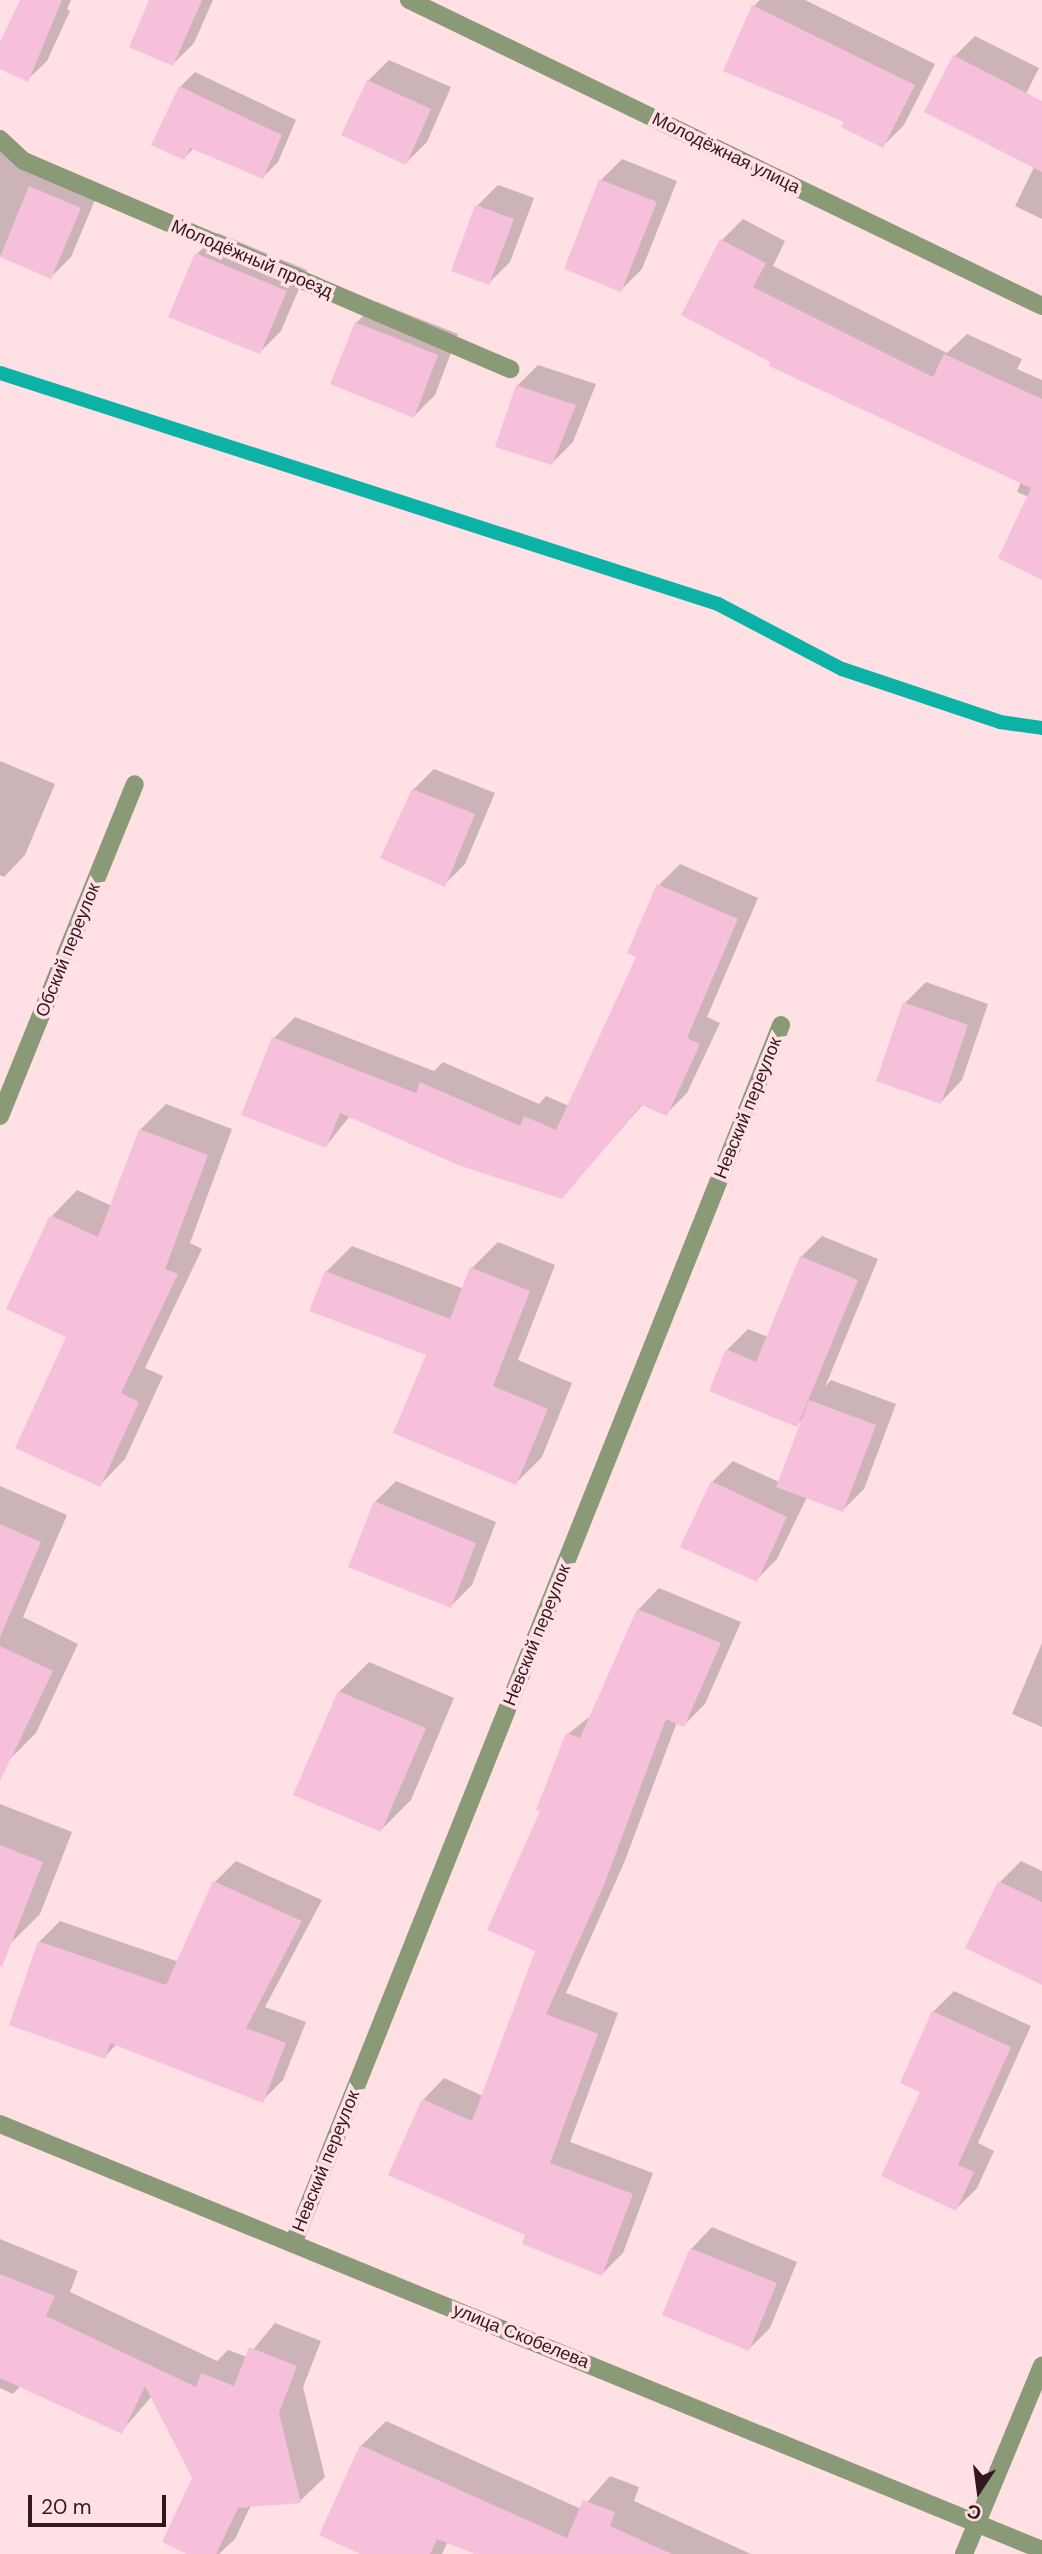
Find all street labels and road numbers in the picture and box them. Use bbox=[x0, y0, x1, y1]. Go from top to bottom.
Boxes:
street label: Молодёжная улица bbox=[649, 108, 803, 198]
street label: Молодёжный проезд bbox=[168, 215, 336, 303]
street label: Обский переулок bbox=[31, 880, 105, 1020]
street label: Невский переулок bbox=[710, 1034, 786, 1182]
street label: Невский переулок bbox=[499, 1561, 575, 1709]
street label: Невский переулок bbox=[288, 2087, 364, 2235]
street label: улица Скобелева bbox=[450, 2299, 592, 2373]

